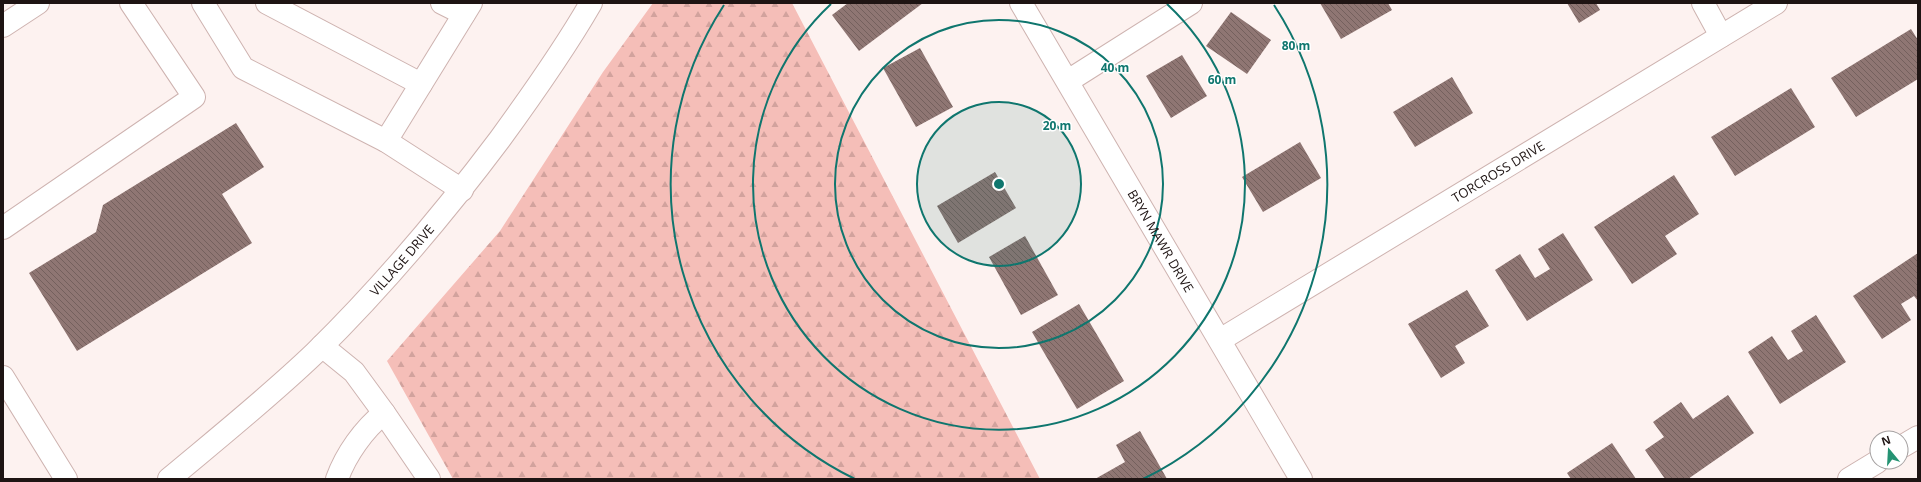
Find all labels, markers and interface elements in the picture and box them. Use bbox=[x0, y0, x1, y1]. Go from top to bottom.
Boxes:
text: 80 m bbox=[1282, 37, 1310, 54]
text: 40 m bbox=[1101, 59, 1129, 76]
text: 60 m bbox=[1208, 71, 1236, 88]
text: 20 m bbox=[1043, 117, 1071, 134]
street label: TORCROSS DRIVE bbox=[1448, 137, 1548, 207]
centre of rings bbox=[992, 177, 1006, 191]
street label: BRYN MAWR DRIVE bbox=[1124, 186, 1198, 296]
street label: VILLAGE DRIVE bbox=[366, 221, 438, 300]
north arrow bbox=[1869, 430, 1909, 470]
text: N bbox=[1879, 431, 1892, 449]

